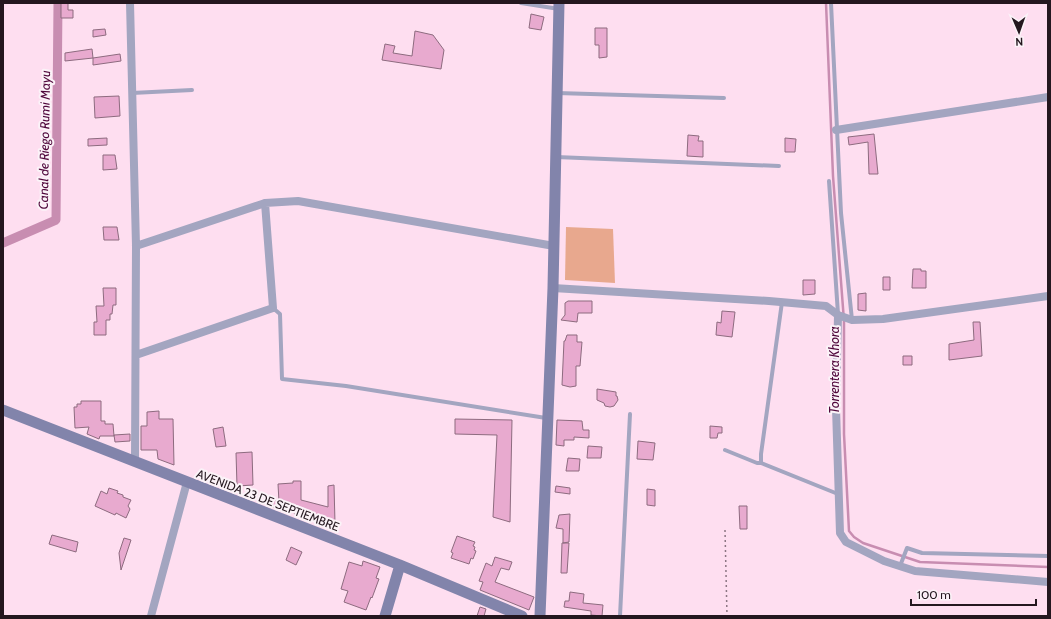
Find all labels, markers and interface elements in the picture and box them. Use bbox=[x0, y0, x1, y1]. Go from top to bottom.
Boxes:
north arrow bbox=[999, 12, 1039, 52]
text: N bbox=[1015, 35, 1023, 49]
water label: Canal de Riego Rumi Mayu bbox=[35, 70, 53, 210]
water label: Torrentera Khora bbox=[826, 326, 842, 414]
street label: AVENIDA 23 DE SEPTIEMBRE bbox=[194, 466, 342, 534]
scale bar bbox=[911, 581, 1036, 607]
text: 100 m bbox=[917, 587, 951, 602]

